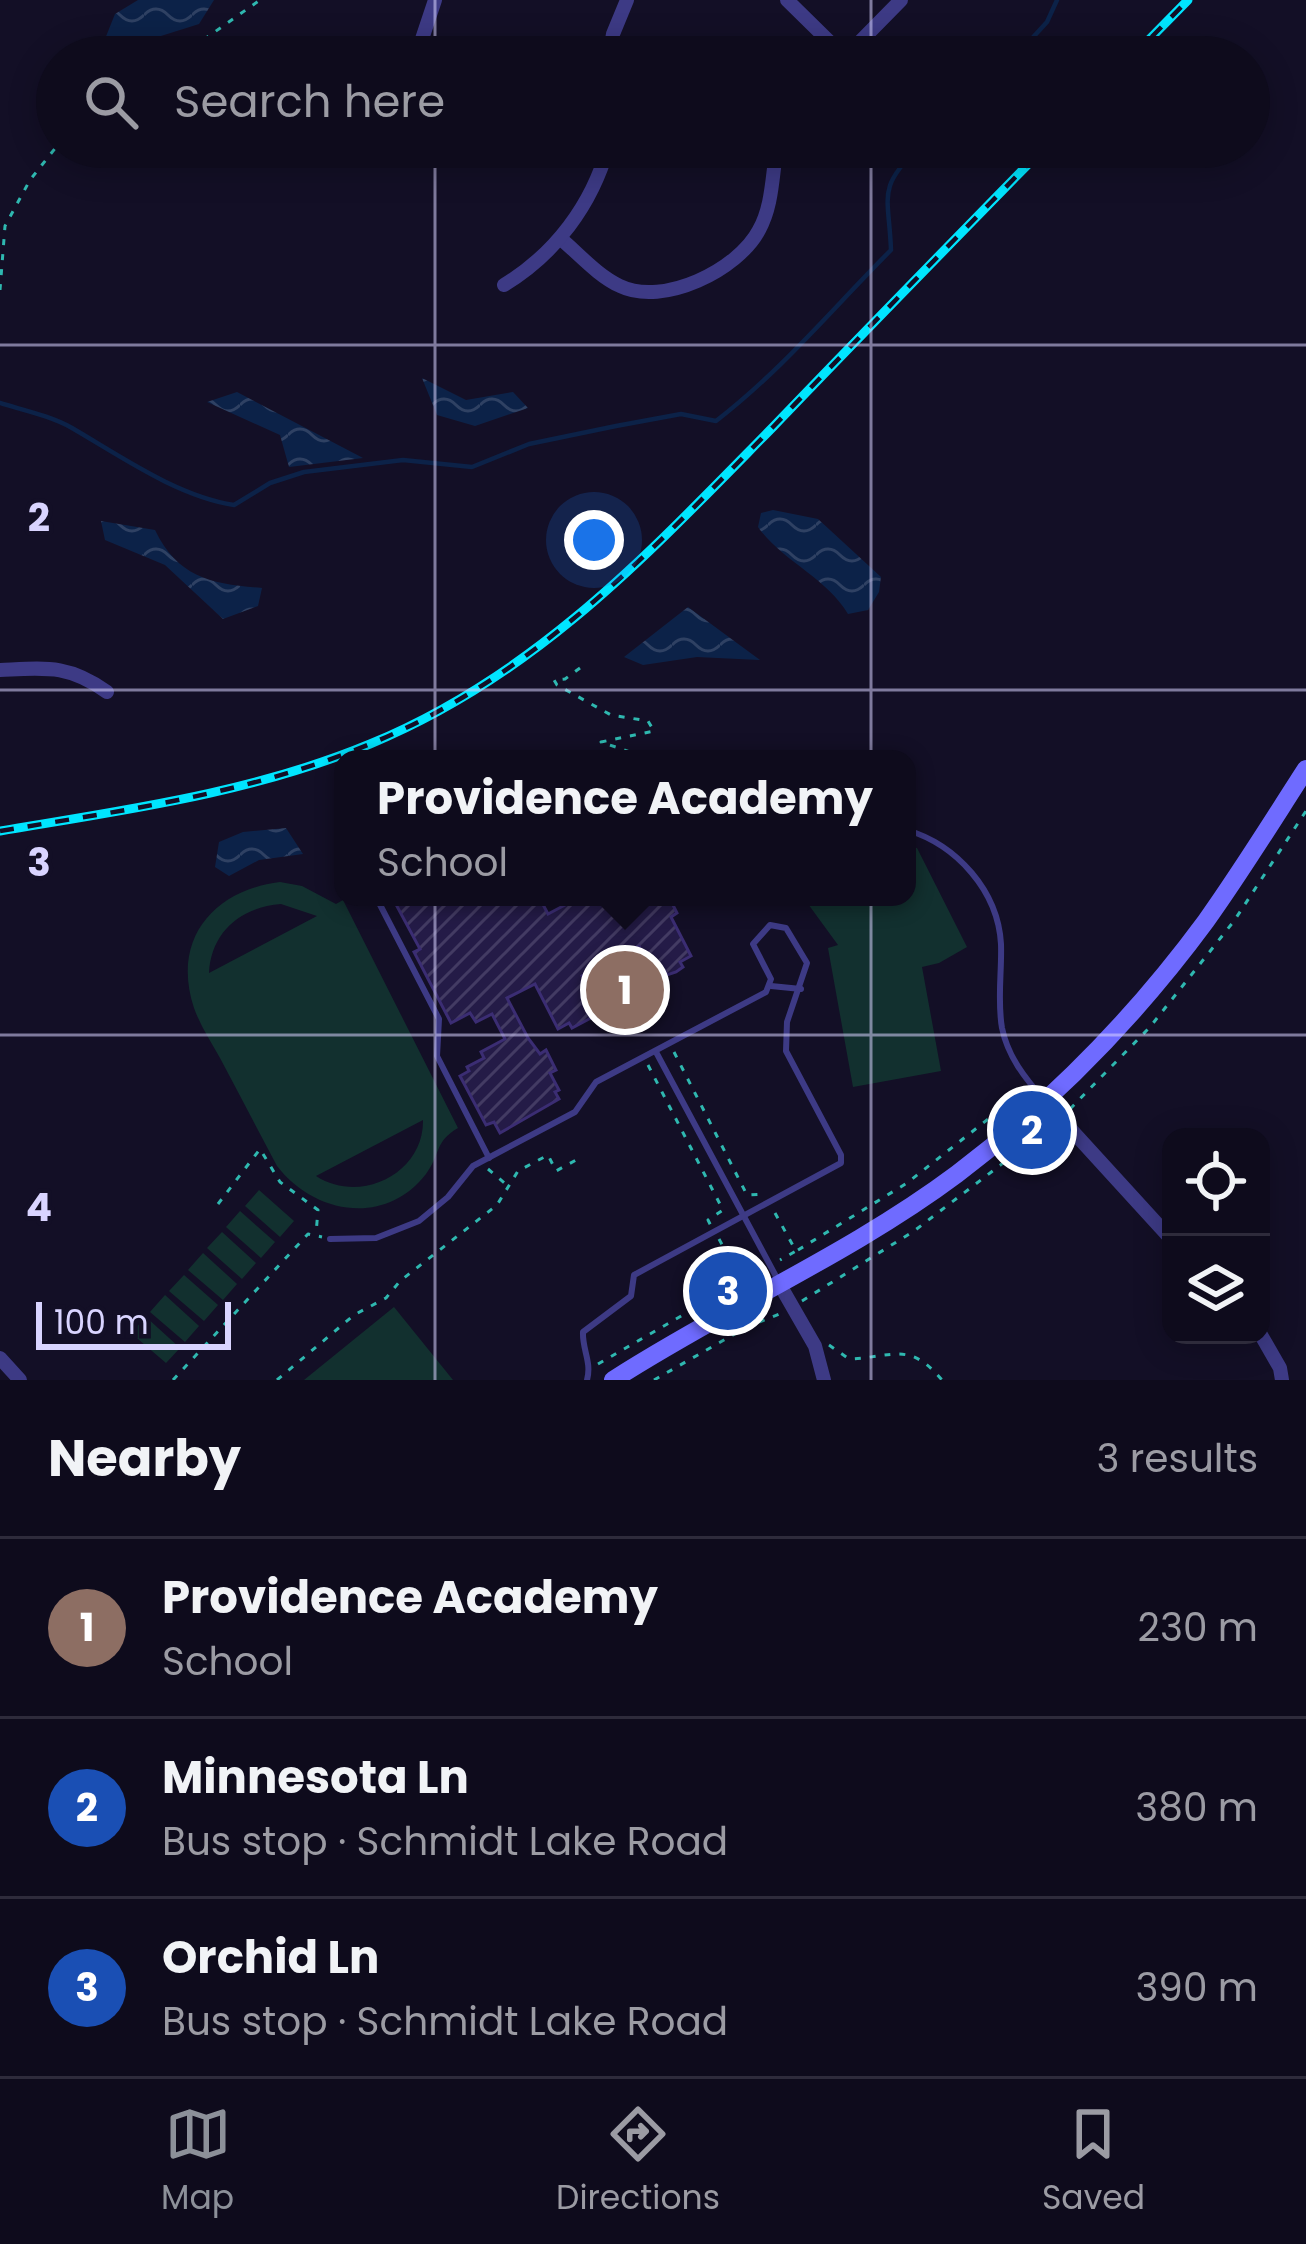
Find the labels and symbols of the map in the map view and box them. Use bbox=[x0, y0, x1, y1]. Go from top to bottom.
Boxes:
text: 2 bbox=[28, 490, 50, 545]
your location bbox=[564, 510, 624, 570]
text: 3 bbox=[27, 835, 51, 890]
pin: 1 bbox=[586, 945, 664, 1035]
pin: 2 bbox=[993, 1085, 1071, 1175]
text: 4 bbox=[26, 1180, 52, 1235]
pin: 3 bbox=[689, 1246, 767, 1336]
scale bar bbox=[36, 1296, 231, 1349]

